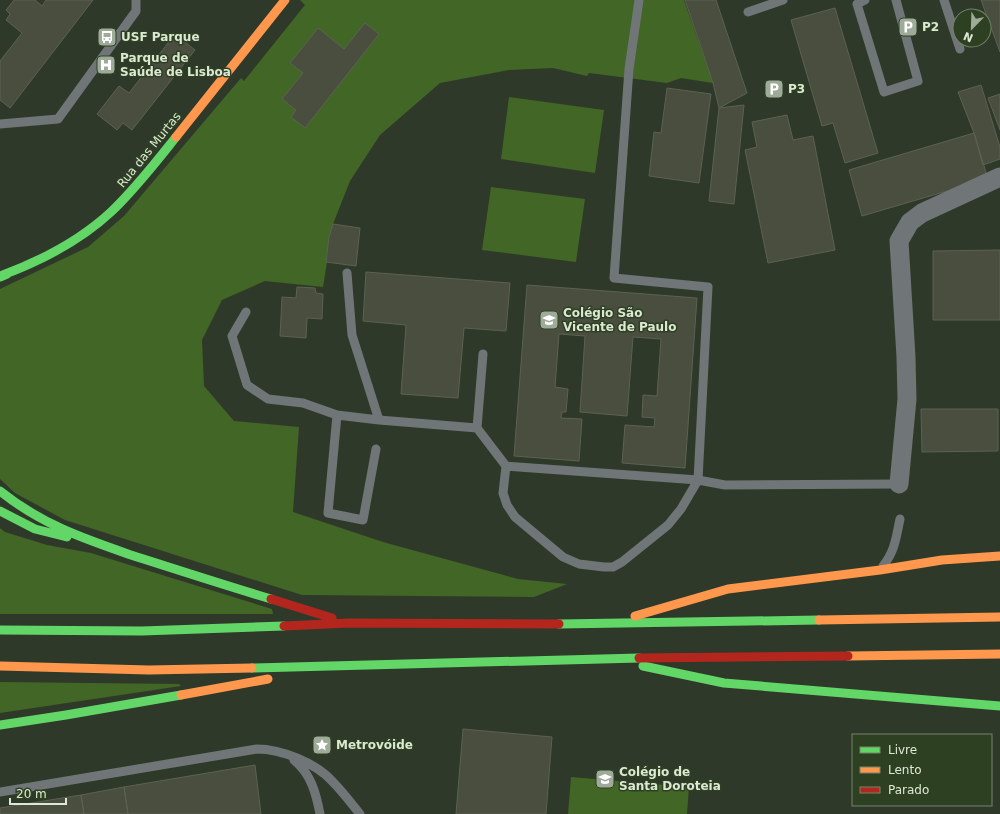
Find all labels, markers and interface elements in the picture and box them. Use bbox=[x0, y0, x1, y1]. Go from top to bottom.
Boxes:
north arrow bbox=[952, 8, 992, 48]
parking icon: P2 bbox=[897, 16, 919, 38]
place label: P2 bbox=[922, 20, 939, 34]
bus stop icon: USF Parque bbox=[96, 26, 118, 48]
text: N bbox=[962, 29, 975, 45]
place label: USF Parque bbox=[121, 30, 200, 44]
place label: Parque de Saúde de Lisboa bbox=[120, 51, 231, 79]
hospital icon: Parque de Saúde de Lisboa bbox=[95, 54, 117, 76]
parking icon: P3 bbox=[763, 78, 785, 100]
place label: P3 bbox=[788, 82, 805, 96]
street label: Rua das Murtas bbox=[114, 110, 184, 190]
place label: Colégio São Vicente de Paulo bbox=[563, 306, 676, 334]
school or university icon: Colégio São Vicente de Paulo bbox=[538, 309, 560, 331]
place icon: Metrovóide bbox=[311, 734, 333, 756]
legend bbox=[852, 734, 992, 806]
place label: Metrovóide bbox=[336, 738, 413, 752]
text: Livre bbox=[888, 743, 917, 757]
text: Lento bbox=[888, 763, 922, 777]
place label: Colégio de Santa Doroteia bbox=[619, 765, 721, 793]
school or university icon: Colégio de Santa Doroteia bbox=[594, 768, 616, 790]
scale bar bbox=[10, 780, 66, 806]
text: Parado bbox=[888, 783, 929, 797]
text: 20 m bbox=[16, 787, 47, 801]

